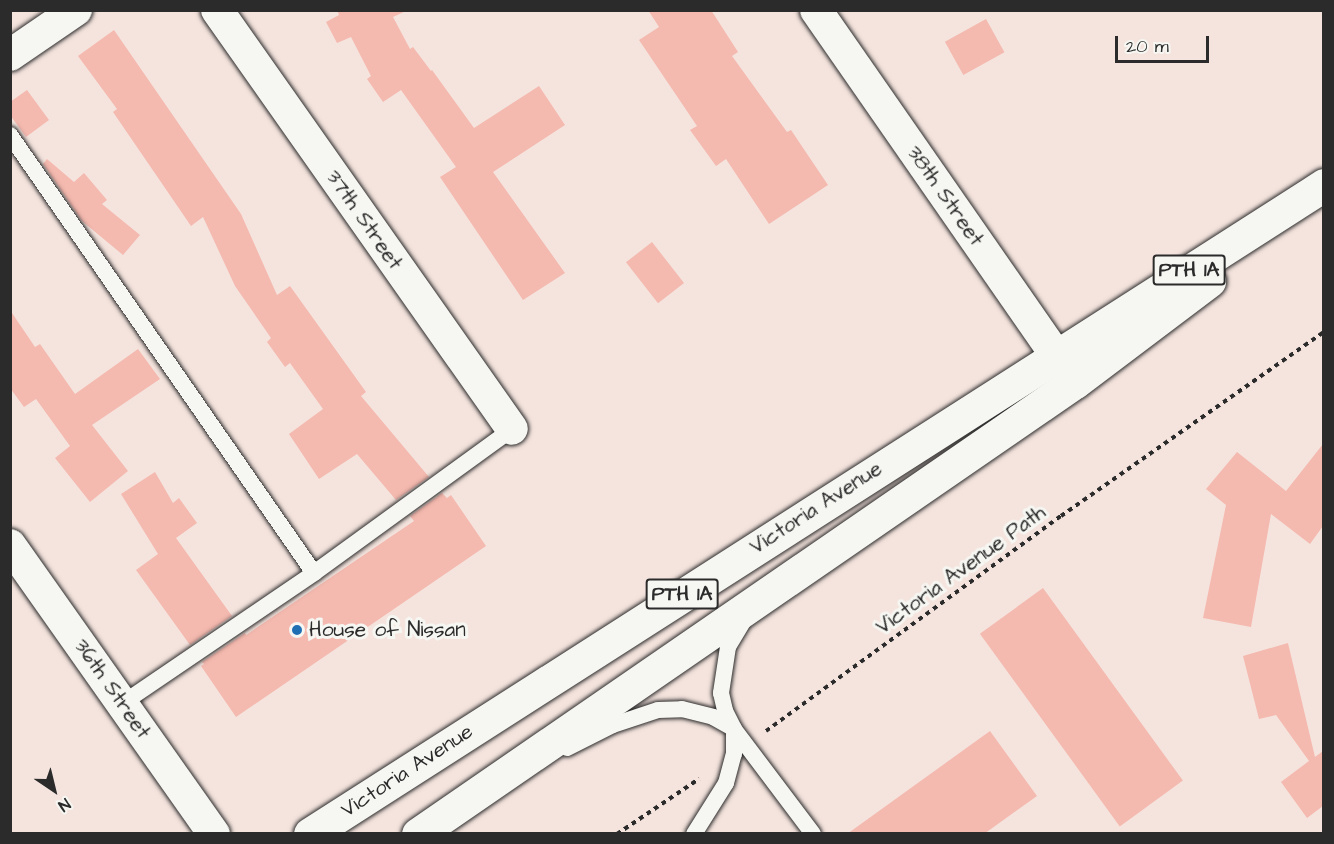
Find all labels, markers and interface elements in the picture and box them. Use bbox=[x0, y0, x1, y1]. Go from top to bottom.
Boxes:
scale bar bbox=[1118, 24, 1212, 62]
text: 20 m bbox=[1126, 34, 1169, 59]
street label: 38th Street bbox=[901, 141, 989, 251]
street label: 37th Street bbox=[321, 165, 407, 275]
road number: PTH 1A bbox=[1152, 253, 1226, 287]
street label: Victoria Avenue bbox=[745, 456, 887, 560]
street label: Victoria Avenue Path bbox=[871, 500, 1051, 640]
road number: PTH 1A bbox=[644, 577, 720, 611]
place label: House of Nissan bbox=[309, 617, 466, 643]
marker: House of Nissan bbox=[290, 623, 304, 637]
street label: 36th Street bbox=[68, 634, 156, 744]
street label: Victoria Avenue bbox=[336, 719, 478, 823]
north arrow bbox=[24, 760, 84, 820]
text: N bbox=[54, 793, 75, 817]

